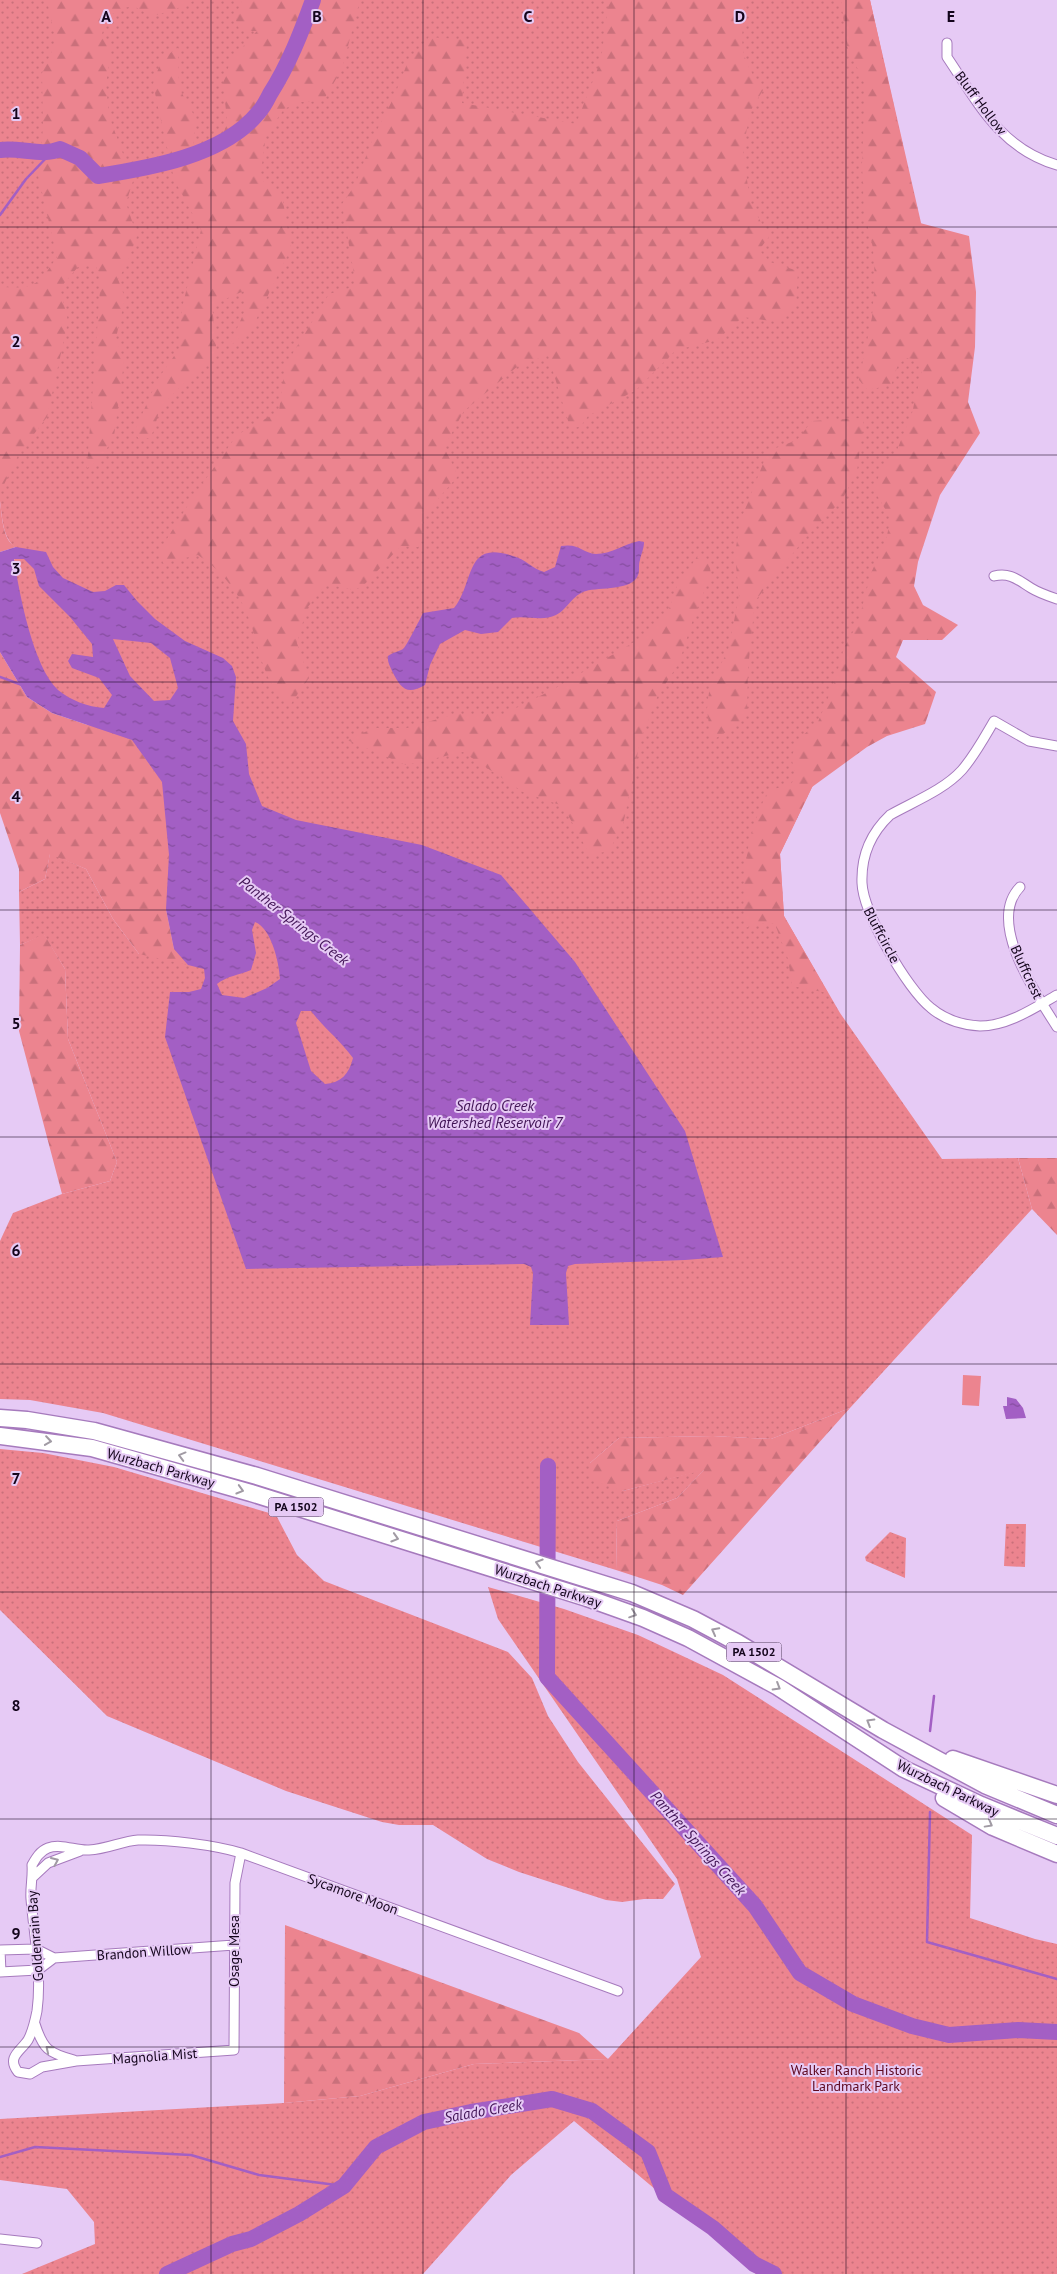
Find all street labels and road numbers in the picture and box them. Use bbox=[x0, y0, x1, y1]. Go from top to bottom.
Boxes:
street label: Bluff Hollow bbox=[951, 68, 1011, 139]
street label: Bluffcircle bbox=[860, 904, 904, 966]
street label: Bluffcrest bbox=[1007, 942, 1047, 1002]
street label: Wurzbach Parkway bbox=[105, 1444, 217, 1492]
road number: PA 1502 bbox=[268, 1498, 324, 1516]
street label: Wurzbach Parkway bbox=[492, 1560, 604, 1612]
road number: PA 1502 bbox=[726, 1642, 782, 1661]
street label: Wurzbach Parkway bbox=[894, 1756, 1002, 1821]
street label: Sycamore Moon bbox=[305, 1869, 401, 1919]
street label: Goldenrain Bay bbox=[23, 1890, 47, 1982]
street label: Osage Mesa bbox=[225, 1915, 243, 1987]
street label: Brandon Willow bbox=[96, 1940, 193, 1964]
street label: Magnolia Mist bbox=[112, 2044, 198, 2068]

